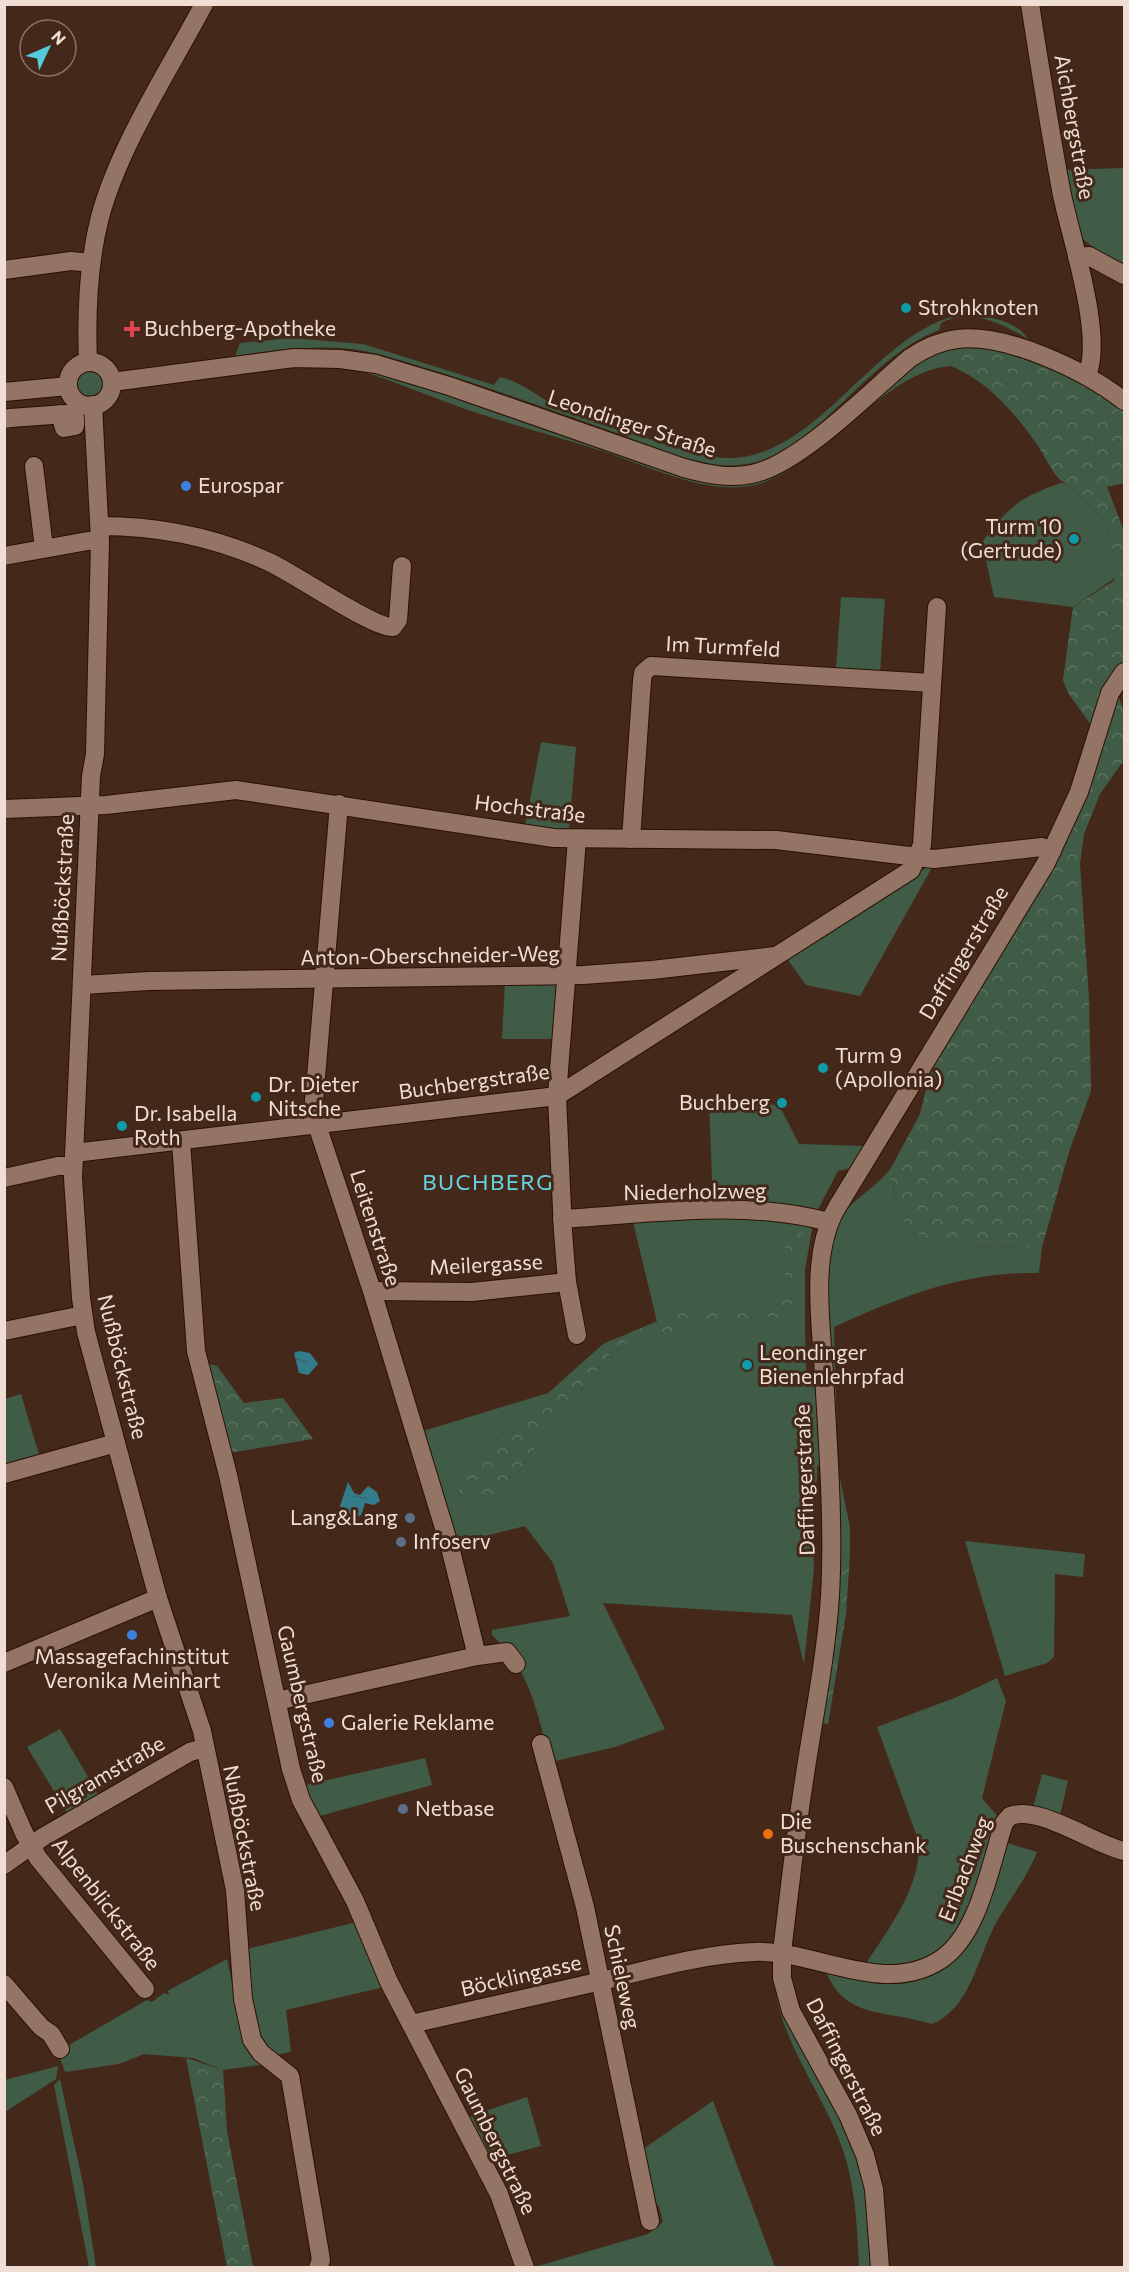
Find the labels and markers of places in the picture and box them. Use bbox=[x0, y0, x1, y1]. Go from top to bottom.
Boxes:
place label: Strohknoten bbox=[918, 294, 1039, 319]
marker: Strohknoten bbox=[899, 301, 913, 315]
place label: Buchberg-Apotheke bbox=[144, 315, 336, 340]
marker: Buchberg-Apotheke bbox=[125, 322, 139, 336]
place label: Eurospar bbox=[198, 472, 284, 497]
marker: Eurospar bbox=[179, 479, 193, 493]
place label: Turm 10 (Gertrude) bbox=[960, 513, 1062, 562]
marker: Turm 10 (Gertrude) bbox=[1067, 532, 1081, 546]
place label: Turm 9 (Apollonia) bbox=[835, 1042, 942, 1091]
marker: Turm 9 (Apollonia) bbox=[816, 1061, 830, 1075]
place label: Dr. Dieter Nitsche bbox=[268, 1071, 360, 1120]
place label: Buchberg bbox=[679, 1089, 770, 1114]
marker: Dr. Dieter Nitsche bbox=[249, 1090, 263, 1104]
marker: Buchberg bbox=[775, 1096, 789, 1110]
place label: Dr. Isabella Roth bbox=[134, 1100, 237, 1149]
marker: Dr. Isabella Roth bbox=[115, 1119, 129, 1133]
place label: Leondinger Bienenlehrpfad bbox=[759, 1339, 904, 1388]
marker: Leondinger Bienenlehrpfad bbox=[740, 1358, 754, 1372]
place label: Lang&Lang bbox=[290, 1504, 398, 1529]
marker: Lang&Lang bbox=[403, 1511, 417, 1525]
place label: Infoserv bbox=[413, 1528, 491, 1553]
marker: Infoserv bbox=[394, 1535, 408, 1549]
marker: Massagefachinstitut Veronika Meinhart bbox=[125, 1628, 139, 1642]
place label: Massagefachinstitut Veronika Meinhart bbox=[35, 1643, 229, 1692]
place label: Galerie Reklame bbox=[341, 1709, 494, 1734]
marker: Galerie Reklame bbox=[322, 1716, 336, 1730]
place label: Netbase bbox=[415, 1795, 494, 1820]
marker: Netbase bbox=[396, 1802, 410, 1816]
place label: Die Buschenschank bbox=[780, 1808, 927, 1857]
marker: Die Buschenschank bbox=[761, 1827, 775, 1841]

